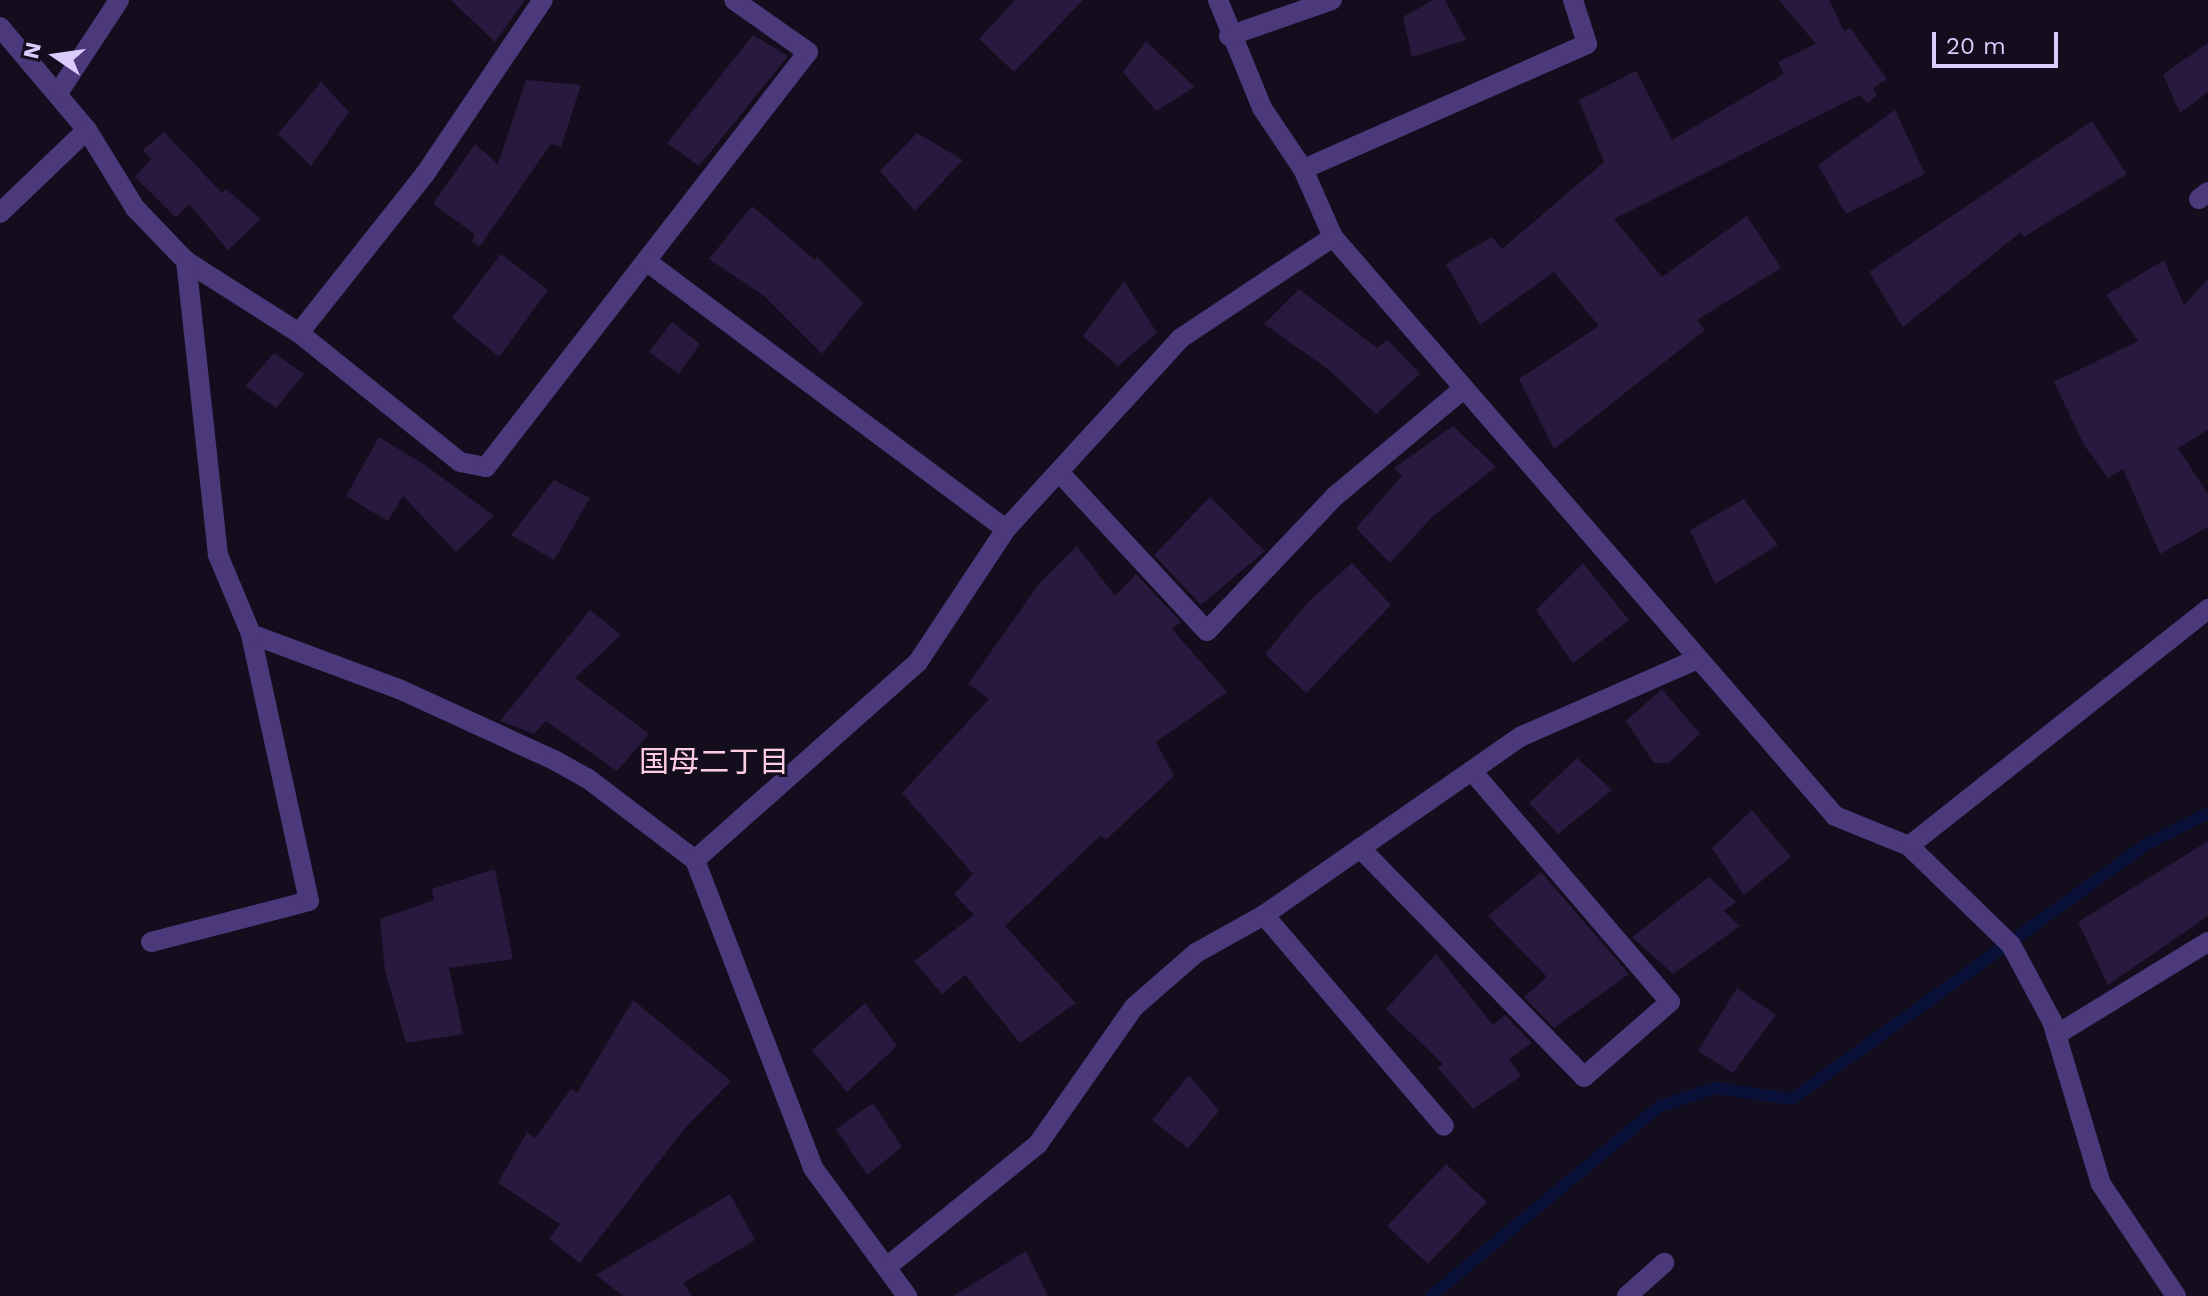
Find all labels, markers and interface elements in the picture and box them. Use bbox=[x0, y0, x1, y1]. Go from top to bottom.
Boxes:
north arrow bbox=[16, 16, 96, 96]
scale bar bbox=[1936, 16, 2062, 66]
text: 20 m bbox=[1946, 32, 2006, 60]
text: N bbox=[18, 40, 46, 61]
district label: 国母二丁目 bbox=[639, 744, 789, 780]

